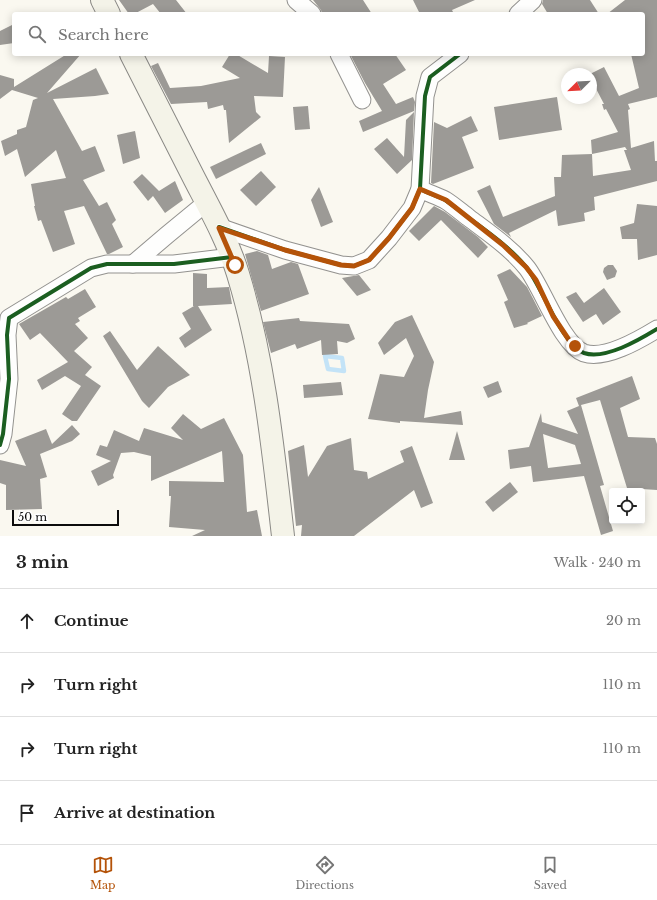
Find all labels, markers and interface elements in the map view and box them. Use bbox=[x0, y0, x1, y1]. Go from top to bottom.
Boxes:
search box bbox=[12, 12, 645, 56]
icon: search bbox=[26, 23, 48, 45]
text: Search here bbox=[58, 25, 149, 44]
north arrow bbox=[561, 68, 597, 104]
route start bbox=[226, 256, 244, 274]
route end bbox=[566, 337, 584, 355]
map controls bbox=[609, 488, 645, 524]
button: locate bbox=[609, 488, 645, 524]
scale bar bbox=[12, 508, 119, 527]
text: 50 m bbox=[18, 510, 47, 524]
text: 3 min bbox=[16, 552, 69, 573]
text: Walk · 240 m bbox=[554, 554, 641, 571]
icon: ahead bbox=[16, 610, 38, 632]
text: Continue bbox=[54, 611, 129, 630]
text: 20 m bbox=[606, 612, 641, 629]
icon: right bbox=[16, 674, 38, 696]
text: Turn right bbox=[54, 675, 137, 694]
text: 110 m bbox=[602, 676, 641, 693]
icon: right bbox=[16, 738, 38, 760]
text: Turn right bbox=[54, 739, 137, 758]
text: 110 m bbox=[602, 740, 641, 757]
icon: arrive bbox=[16, 802, 38, 824]
text: Arrive at destination bbox=[54, 803, 215, 822]
tab: Map bbox=[90, 854, 116, 892]
tab: Directions bbox=[295, 854, 354, 892]
tab: Saved bbox=[534, 854, 567, 892]

